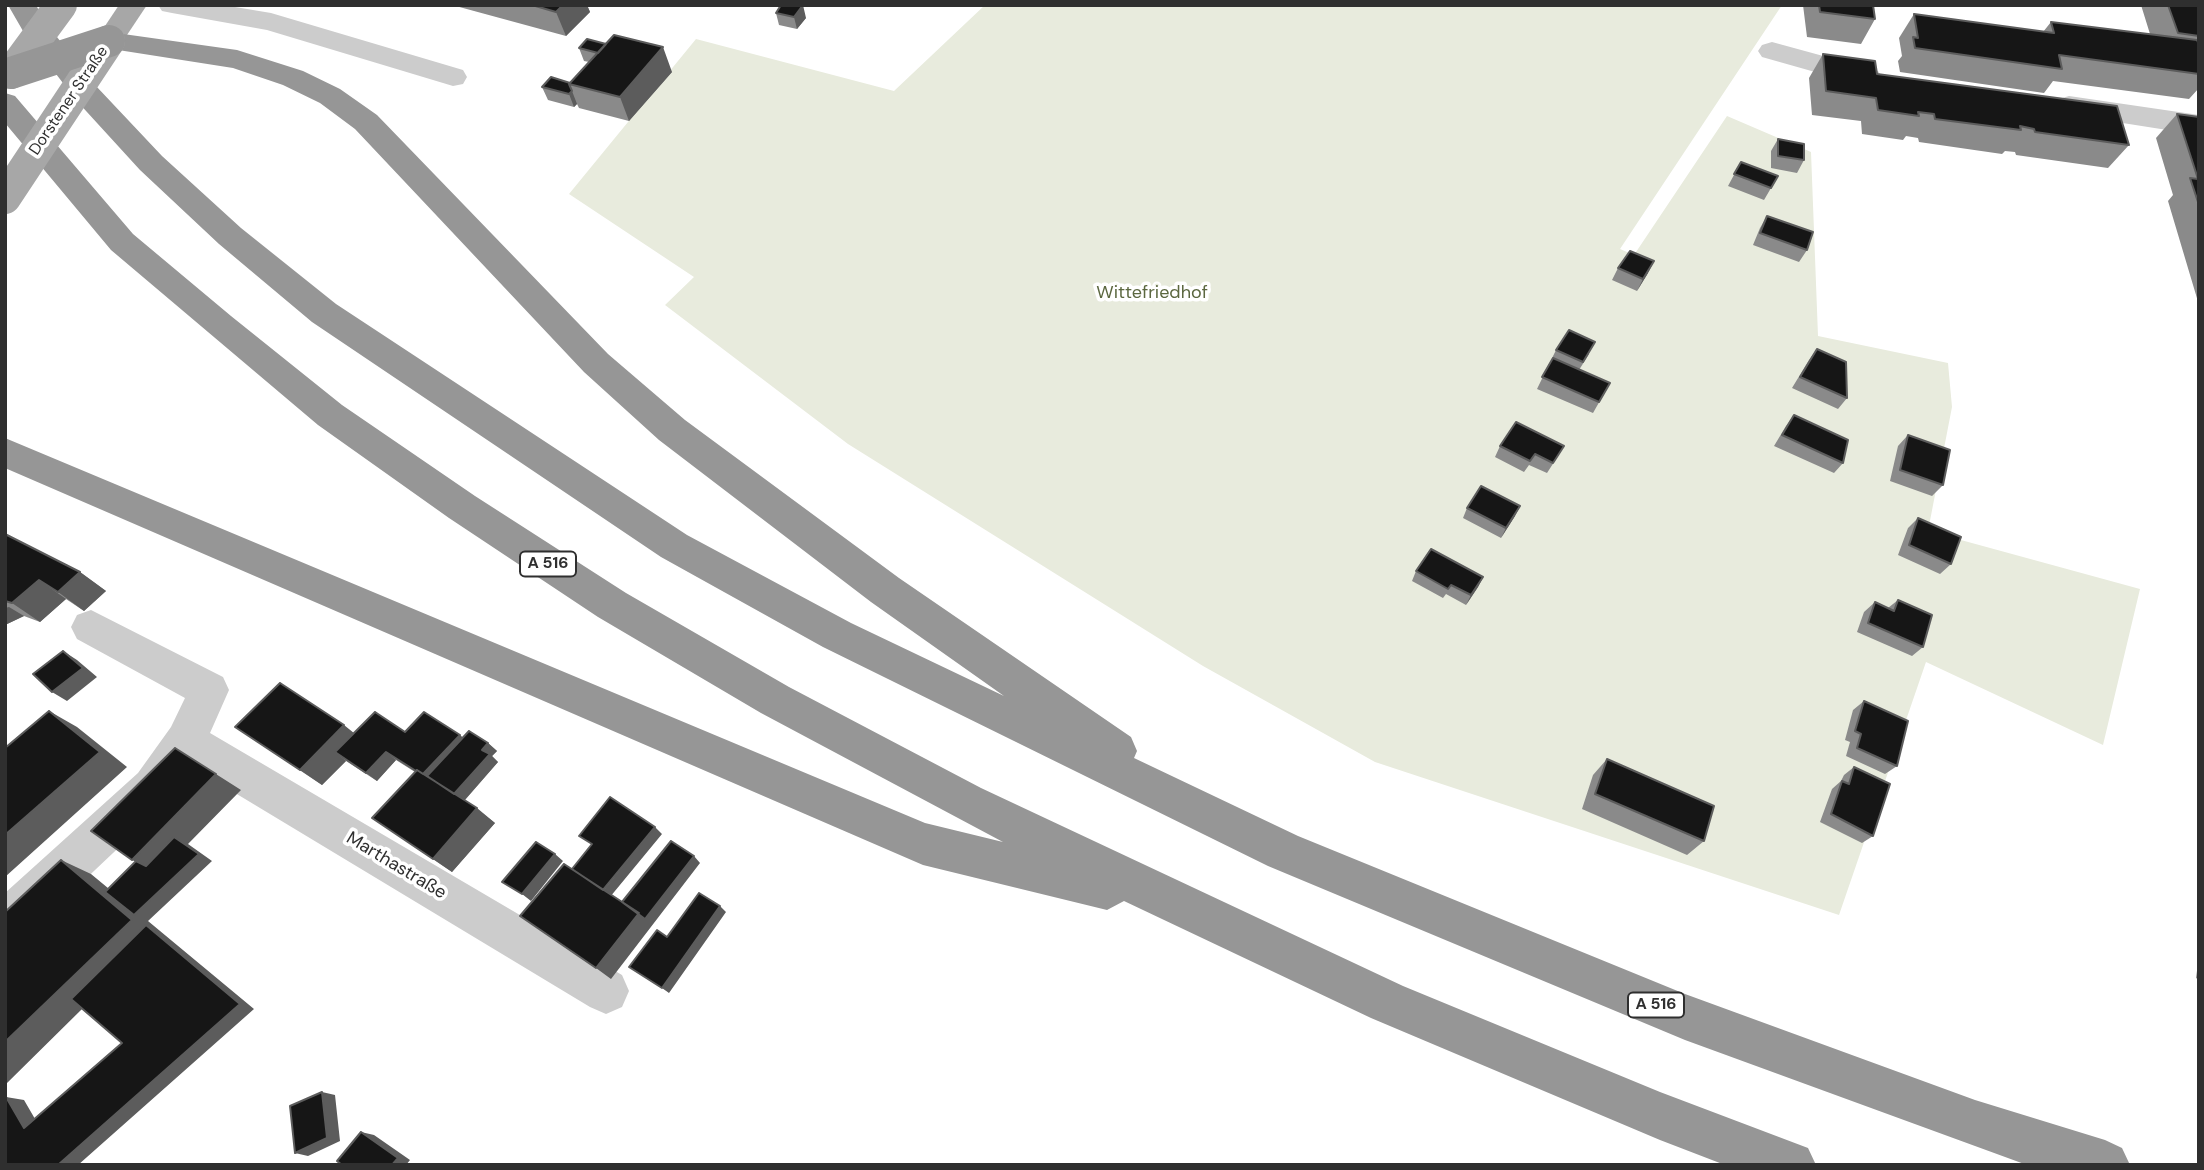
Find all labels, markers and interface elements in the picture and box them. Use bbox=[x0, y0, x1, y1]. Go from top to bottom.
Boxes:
street label: Dorstener Straße bbox=[25, 43, 113, 159]
park label: Wittefriedhof bbox=[1096, 282, 1208, 304]
road number: A 516 bbox=[520, 552, 576, 576]
street label: Marthastraße bbox=[342, 828, 450, 904]
road number: A 516 bbox=[1628, 993, 1684, 1018]

